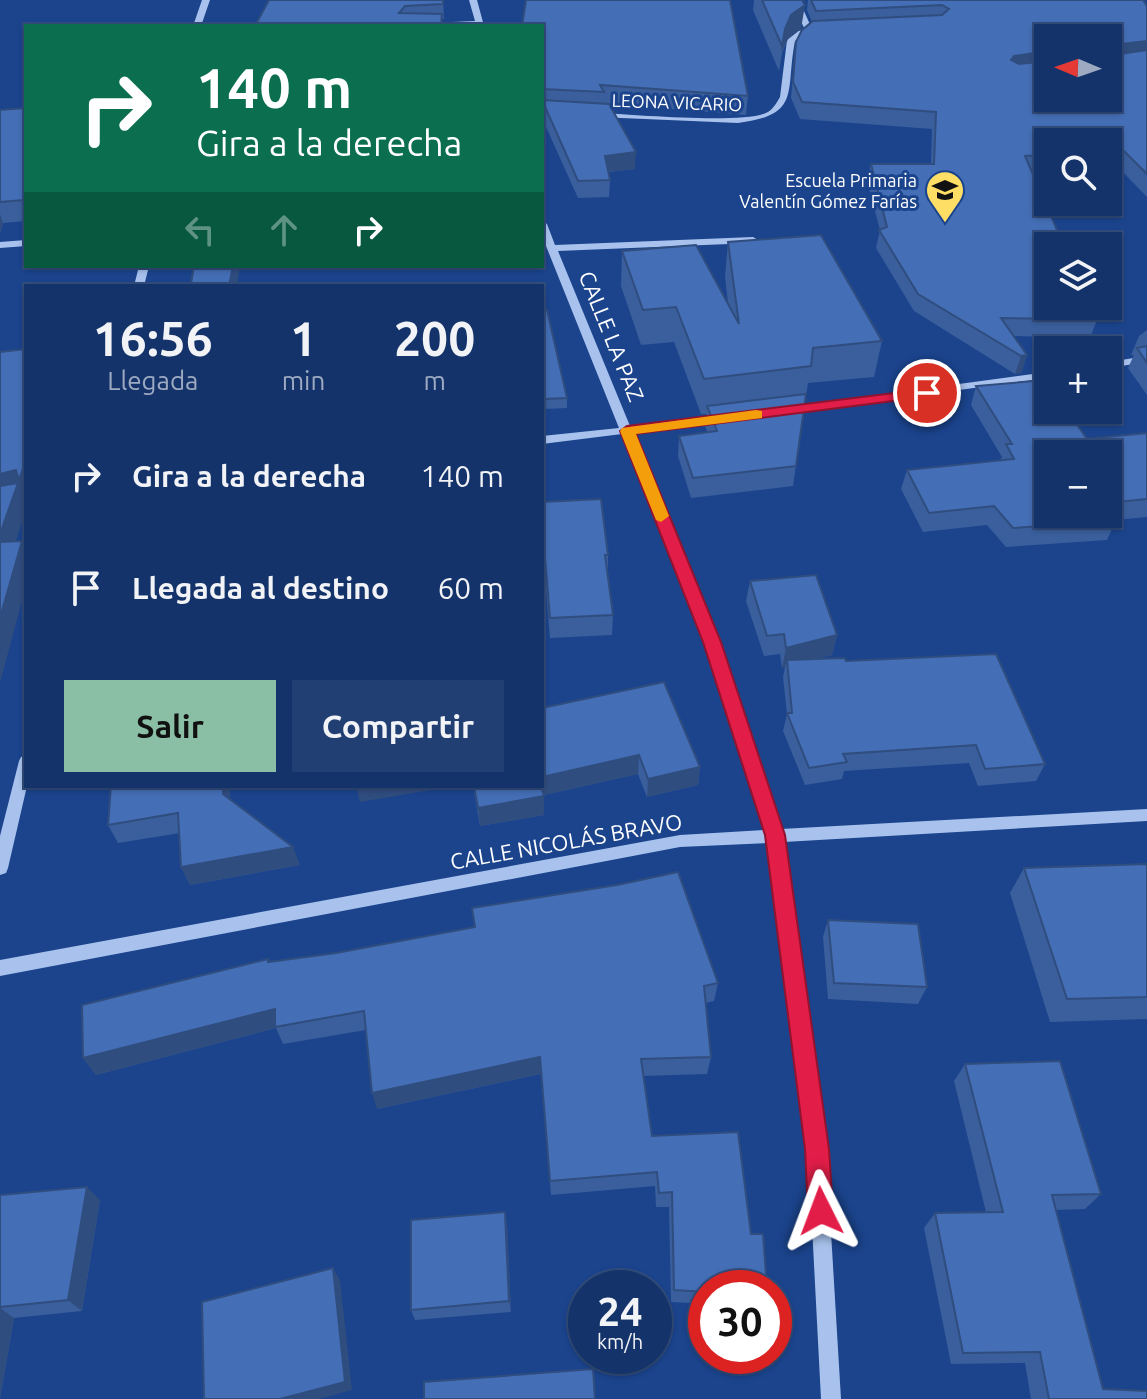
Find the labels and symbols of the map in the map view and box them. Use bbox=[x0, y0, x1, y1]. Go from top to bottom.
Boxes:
north arrow bbox=[1034, 24, 1122, 112]
street label: LEONA VICARIO bbox=[611, 90, 743, 114]
school or university icon: Escuela Primaria Valentín Gómez Farías bbox=[924, 169, 966, 224]
place label: Escuela Primaria Valentín Gómez Farías bbox=[739, 170, 917, 211]
street label: CALLE LA PAZ bbox=[574, 267, 650, 405]
pin bbox=[893, 359, 961, 427]
street label: CALLE NICOLÁS BRAVO bbox=[448, 807, 684, 874]
position arrow bbox=[779, 1169, 863, 1253]
speed limit sign: 30 bbox=[688, 1270, 792, 1374]

